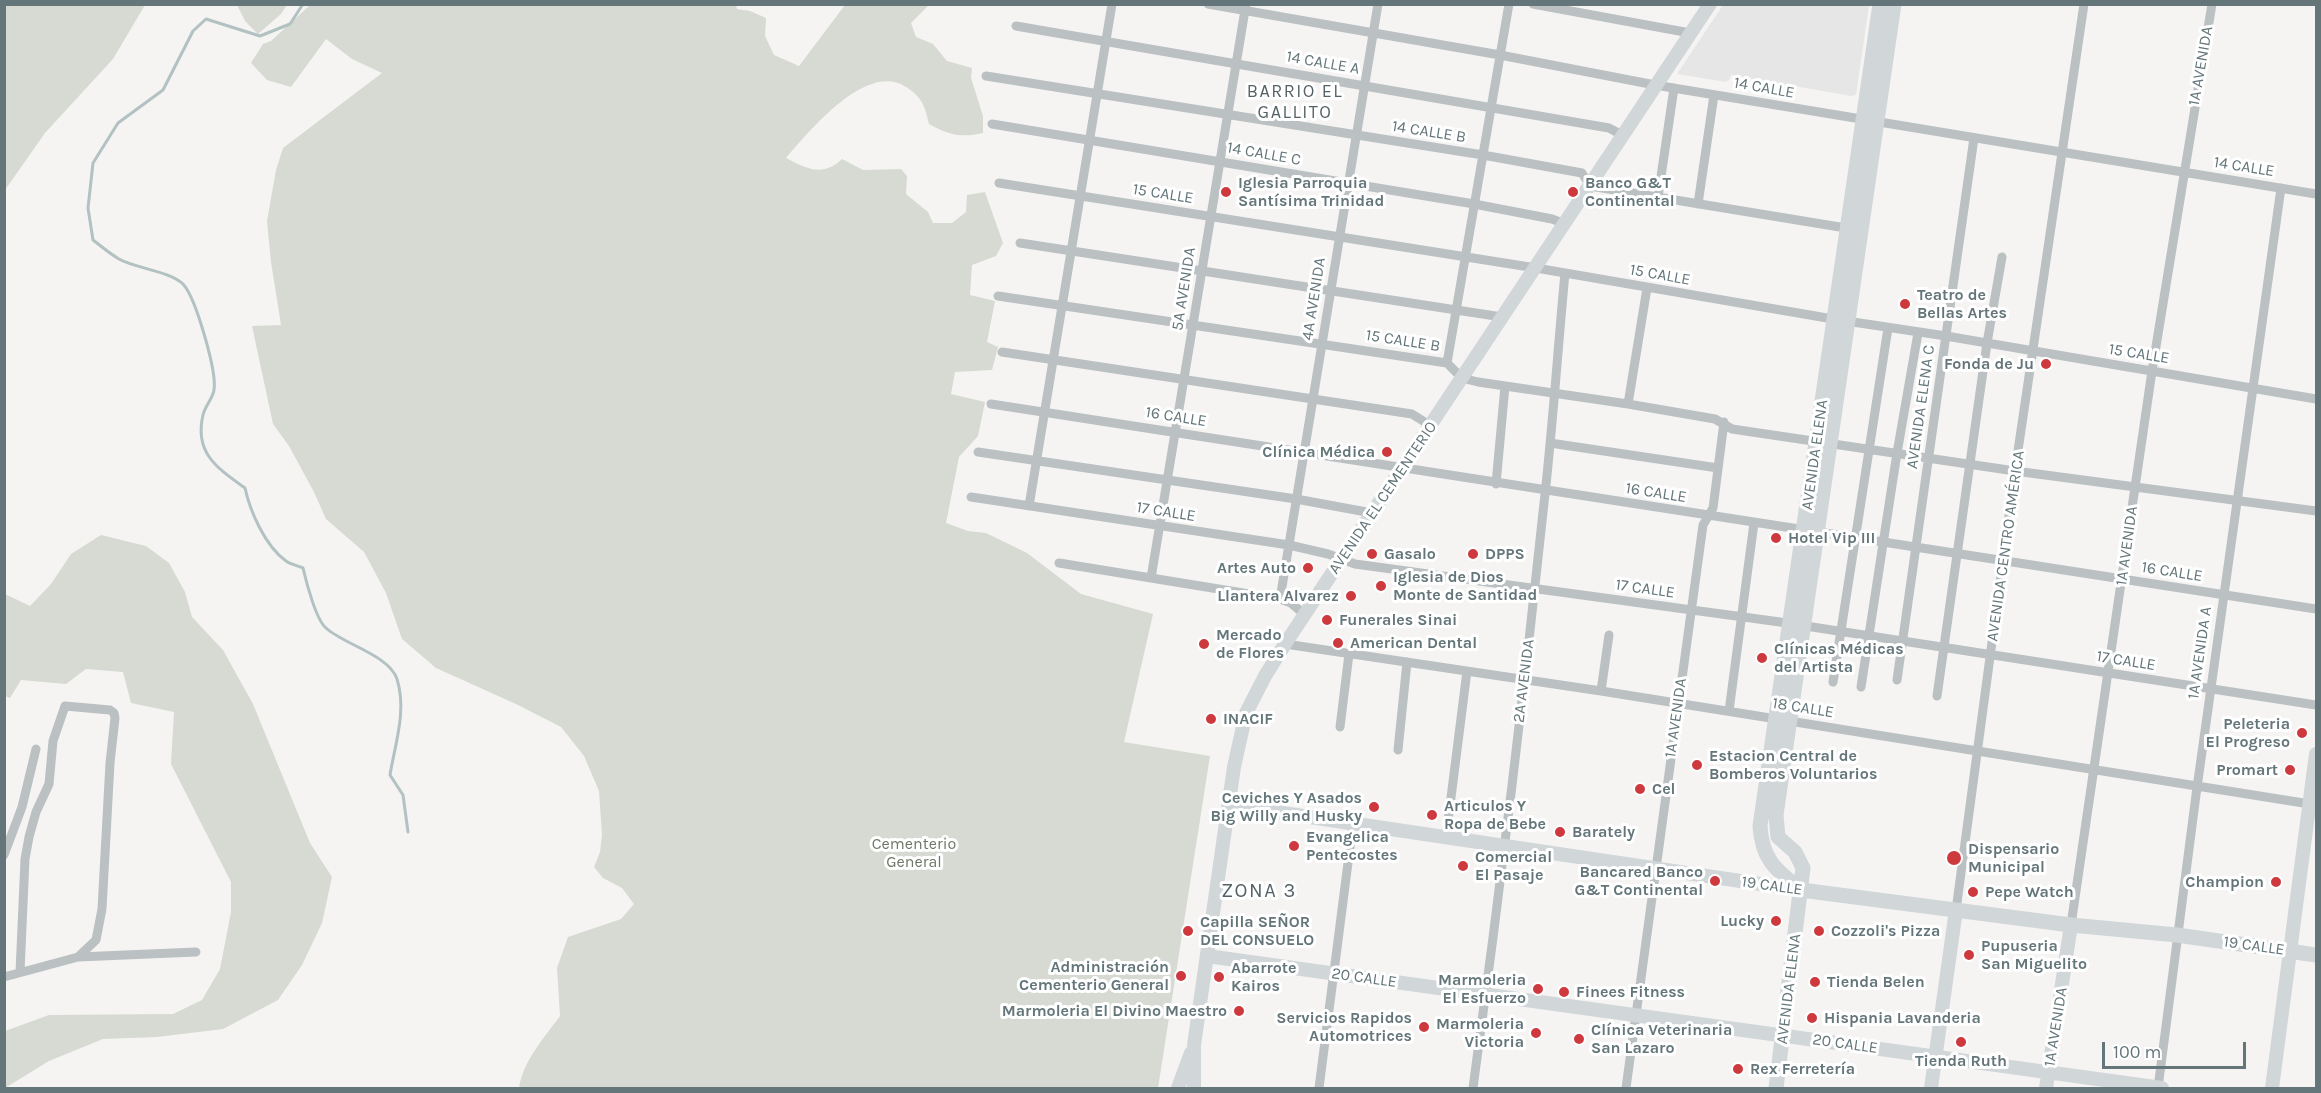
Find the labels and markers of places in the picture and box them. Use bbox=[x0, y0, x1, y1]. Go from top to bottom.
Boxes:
place label: Iglesia Parroquia Santísima Trinidad bbox=[1238, 173, 1384, 211]
place label: Banco G&T Continental bbox=[1585, 173, 1675, 211]
marker: Iglesia Parroquia Santísima Trinidad bbox=[1219, 185, 1233, 199]
marker: Banco G&T Continental bbox=[1566, 185, 1580, 199]
place label: Teatro de Bellas Artes bbox=[1917, 285, 2007, 323]
marker: Teatro de Bellas Artes bbox=[1898, 297, 1912, 311]
place label: Fonda de Ju bbox=[1944, 354, 2034, 374]
marker: Fonda de Ju bbox=[2039, 357, 2053, 371]
place label: Clínica Médica bbox=[1262, 442, 1375, 462]
marker: Clínica Médica bbox=[1380, 445, 1394, 459]
place label: Hotel Vip III bbox=[1788, 528, 1875, 548]
marker: Hotel Vip III bbox=[1769, 531, 1783, 545]
place label: Gasalo bbox=[1384, 544, 1436, 564]
place label: DPPS bbox=[1485, 544, 1525, 564]
marker: Gasalo bbox=[1365, 547, 1379, 561]
marker: DPPS bbox=[1466, 547, 1480, 561]
place label: Artes Auto bbox=[1217, 558, 1296, 578]
marker: Artes Auto bbox=[1301, 561, 1315, 575]
place label: Iglesia de Dios Monte de Santidad bbox=[1393, 567, 1537, 605]
marker: Iglesia de Dios Monte de Santidad bbox=[1374, 579, 1388, 593]
place label: Llantera Alvarez bbox=[1217, 586, 1339, 606]
marker: Llantera Alvarez bbox=[1344, 589, 1358, 603]
place label: Funerales Sinai bbox=[1339, 610, 1457, 630]
marker: Funerales Sinai bbox=[1320, 613, 1334, 627]
place label: Mercado de Flores bbox=[1216, 625, 1284, 663]
place label: American Dental bbox=[1350, 633, 1477, 653]
marker: American Dental bbox=[1331, 636, 1345, 650]
marker: Mercado de Flores bbox=[1197, 637, 1211, 651]
place label: Clínicas Médicas del Artista bbox=[1774, 639, 1904, 677]
marker: Clínicas Médicas del Artista bbox=[1755, 651, 1769, 665]
place label: INACIF bbox=[1223, 709, 1273, 729]
marker: INACIF bbox=[1204, 712, 1218, 726]
place label: Peleteria El Progreso bbox=[2206, 714, 2290, 752]
marker: Peleteria El Progreso bbox=[2295, 726, 2309, 740]
place label: Estacion Central de Bomberos Voluntarios bbox=[1709, 746, 1877, 784]
marker: Estacion Central de Bomberos Voluntarios bbox=[1690, 758, 1704, 772]
place label: Promart bbox=[2216, 760, 2278, 780]
marker: Promart bbox=[2283, 763, 2297, 777]
place label: Cel bbox=[1652, 779, 1675, 799]
marker: Cel bbox=[1633, 782, 1647, 796]
place label: Ceviches Y Asados Big Willy and Husky bbox=[1210, 788, 1362, 826]
place label: Articulos Y Ropa de Bebe bbox=[1444, 796, 1546, 834]
marker: Ceviches Y Asados Big Willy and Husky bbox=[1367, 800, 1381, 814]
marker: Articulos Y Ropa de Bebe bbox=[1425, 808, 1439, 822]
place label: Barately bbox=[1572, 822, 1635, 842]
marker: Barately bbox=[1553, 825, 1567, 839]
place label: Evangelica Pentecostes bbox=[1306, 827, 1398, 865]
marker: Evangelica Pentecostes bbox=[1287, 839, 1301, 853]
place label: Dispensario Municipal bbox=[1968, 839, 2059, 877]
place label: Comercial El Pasaje bbox=[1475, 847, 1552, 885]
marker: Dispensario Municipal bbox=[1945, 849, 1963, 867]
marker: Comercial El Pasaje bbox=[1456, 859, 1470, 873]
place label: Bancared Banco G&T Continental bbox=[1574, 862, 1703, 900]
place label: Champion bbox=[2185, 872, 2264, 892]
marker: Bancared Banco G&T Continental bbox=[1708, 874, 1722, 888]
marker: Champion bbox=[2269, 875, 2283, 889]
place label: Pepe Watch bbox=[1985, 882, 2074, 902]
marker: Pepe Watch bbox=[1966, 885, 1980, 899]
place label: Lucky bbox=[1720, 911, 1764, 931]
place label: Capilla SEÑOR DEL CONSUELO bbox=[1200, 912, 1314, 950]
marker: Lucky bbox=[1769, 914, 1783, 928]
place label: Cozzoli's Pizza bbox=[1831, 921, 1940, 941]
marker: Capilla SEÑOR DEL CONSUELO bbox=[1181, 924, 1195, 938]
marker: Cozzoli's Pizza bbox=[1812, 924, 1826, 938]
place label: Pupuseria San Miguelito bbox=[1981, 936, 2087, 974]
marker: Pupuseria San Miguelito bbox=[1962, 948, 1976, 962]
place label: Administración Cementerio General bbox=[1019, 957, 1169, 995]
place label: Abarrote Kairos bbox=[1231, 958, 1297, 996]
marker: Administración Cementerio General bbox=[1174, 969, 1188, 983]
marker: Abarrote Kairos bbox=[1212, 970, 1226, 984]
place label: Marmoleria El Esfuerzo bbox=[1438, 970, 1526, 1008]
place label: Tienda Belen bbox=[1827, 972, 1925, 992]
marker: Tienda Belen bbox=[1808, 975, 1822, 989]
marker: Marmoleria El Esfuerzo bbox=[1531, 982, 1545, 996]
place label: Finees Fitness bbox=[1576, 982, 1685, 1002]
marker: Finees Fitness bbox=[1557, 985, 1571, 999]
place label: Marmoleria El Divino Maestro bbox=[1002, 1001, 1227, 1021]
marker: Marmoleria El Divino Maestro bbox=[1232, 1004, 1246, 1018]
place label: Servicios Rapidos Automotrices bbox=[1276, 1008, 1412, 1046]
place label: Hispania Lavanderia bbox=[1824, 1008, 1981, 1028]
marker: Hispania Lavanderia bbox=[1805, 1011, 1819, 1025]
place label: Marmoleria Victoria bbox=[1436, 1014, 1524, 1052]
marker: Servicios Rapidos Automotrices bbox=[1417, 1020, 1431, 1034]
place label: Clínica Veterinaria San Lazaro bbox=[1591, 1020, 1732, 1058]
marker: Marmoleria Victoria bbox=[1529, 1026, 1543, 1040]
marker: Clínica Veterinaria San Lazaro bbox=[1572, 1032, 1586, 1046]
marker: Tienda Ruth bbox=[1954, 1035, 1968, 1049]
place label: Tienda Ruth bbox=[1915, 1051, 2007, 1071]
place label: Rex Ferretería bbox=[1750, 1059, 1855, 1079]
marker: Rex Ferretería bbox=[1731, 1062, 1745, 1076]

